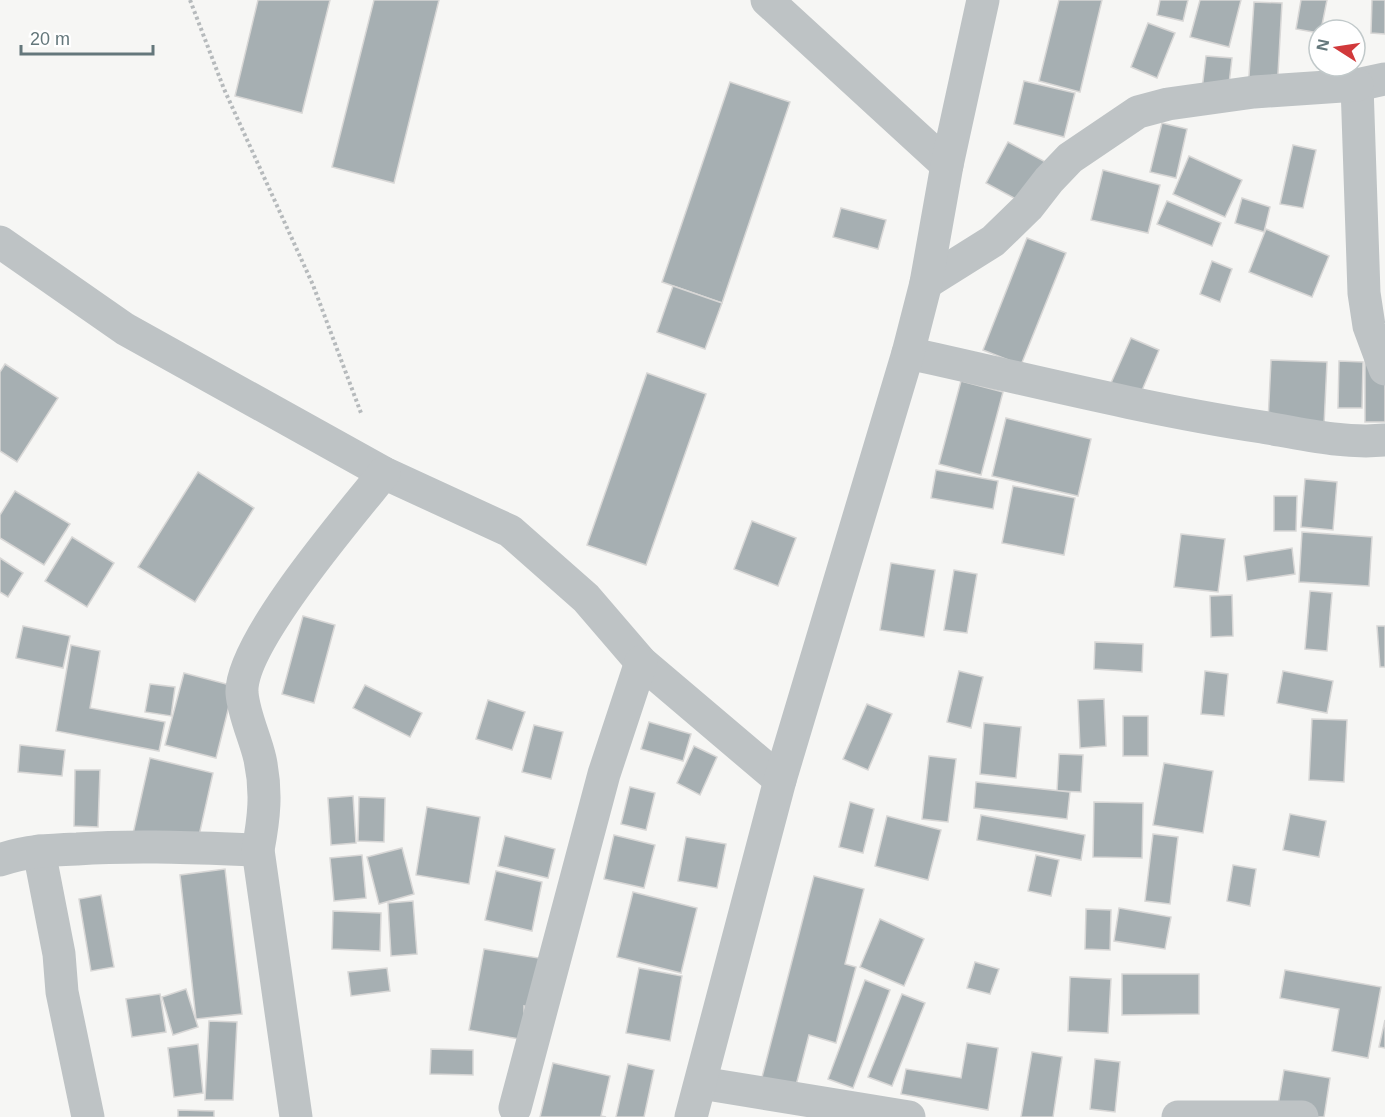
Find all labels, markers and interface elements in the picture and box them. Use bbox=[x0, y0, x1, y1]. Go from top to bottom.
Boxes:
scale bar bbox=[21, 18, 153, 56]
north arrow bbox=[1307, 18, 1367, 78]
text: 20 m bbox=[30, 29, 70, 49]
text: N bbox=[1313, 38, 1332, 52]

